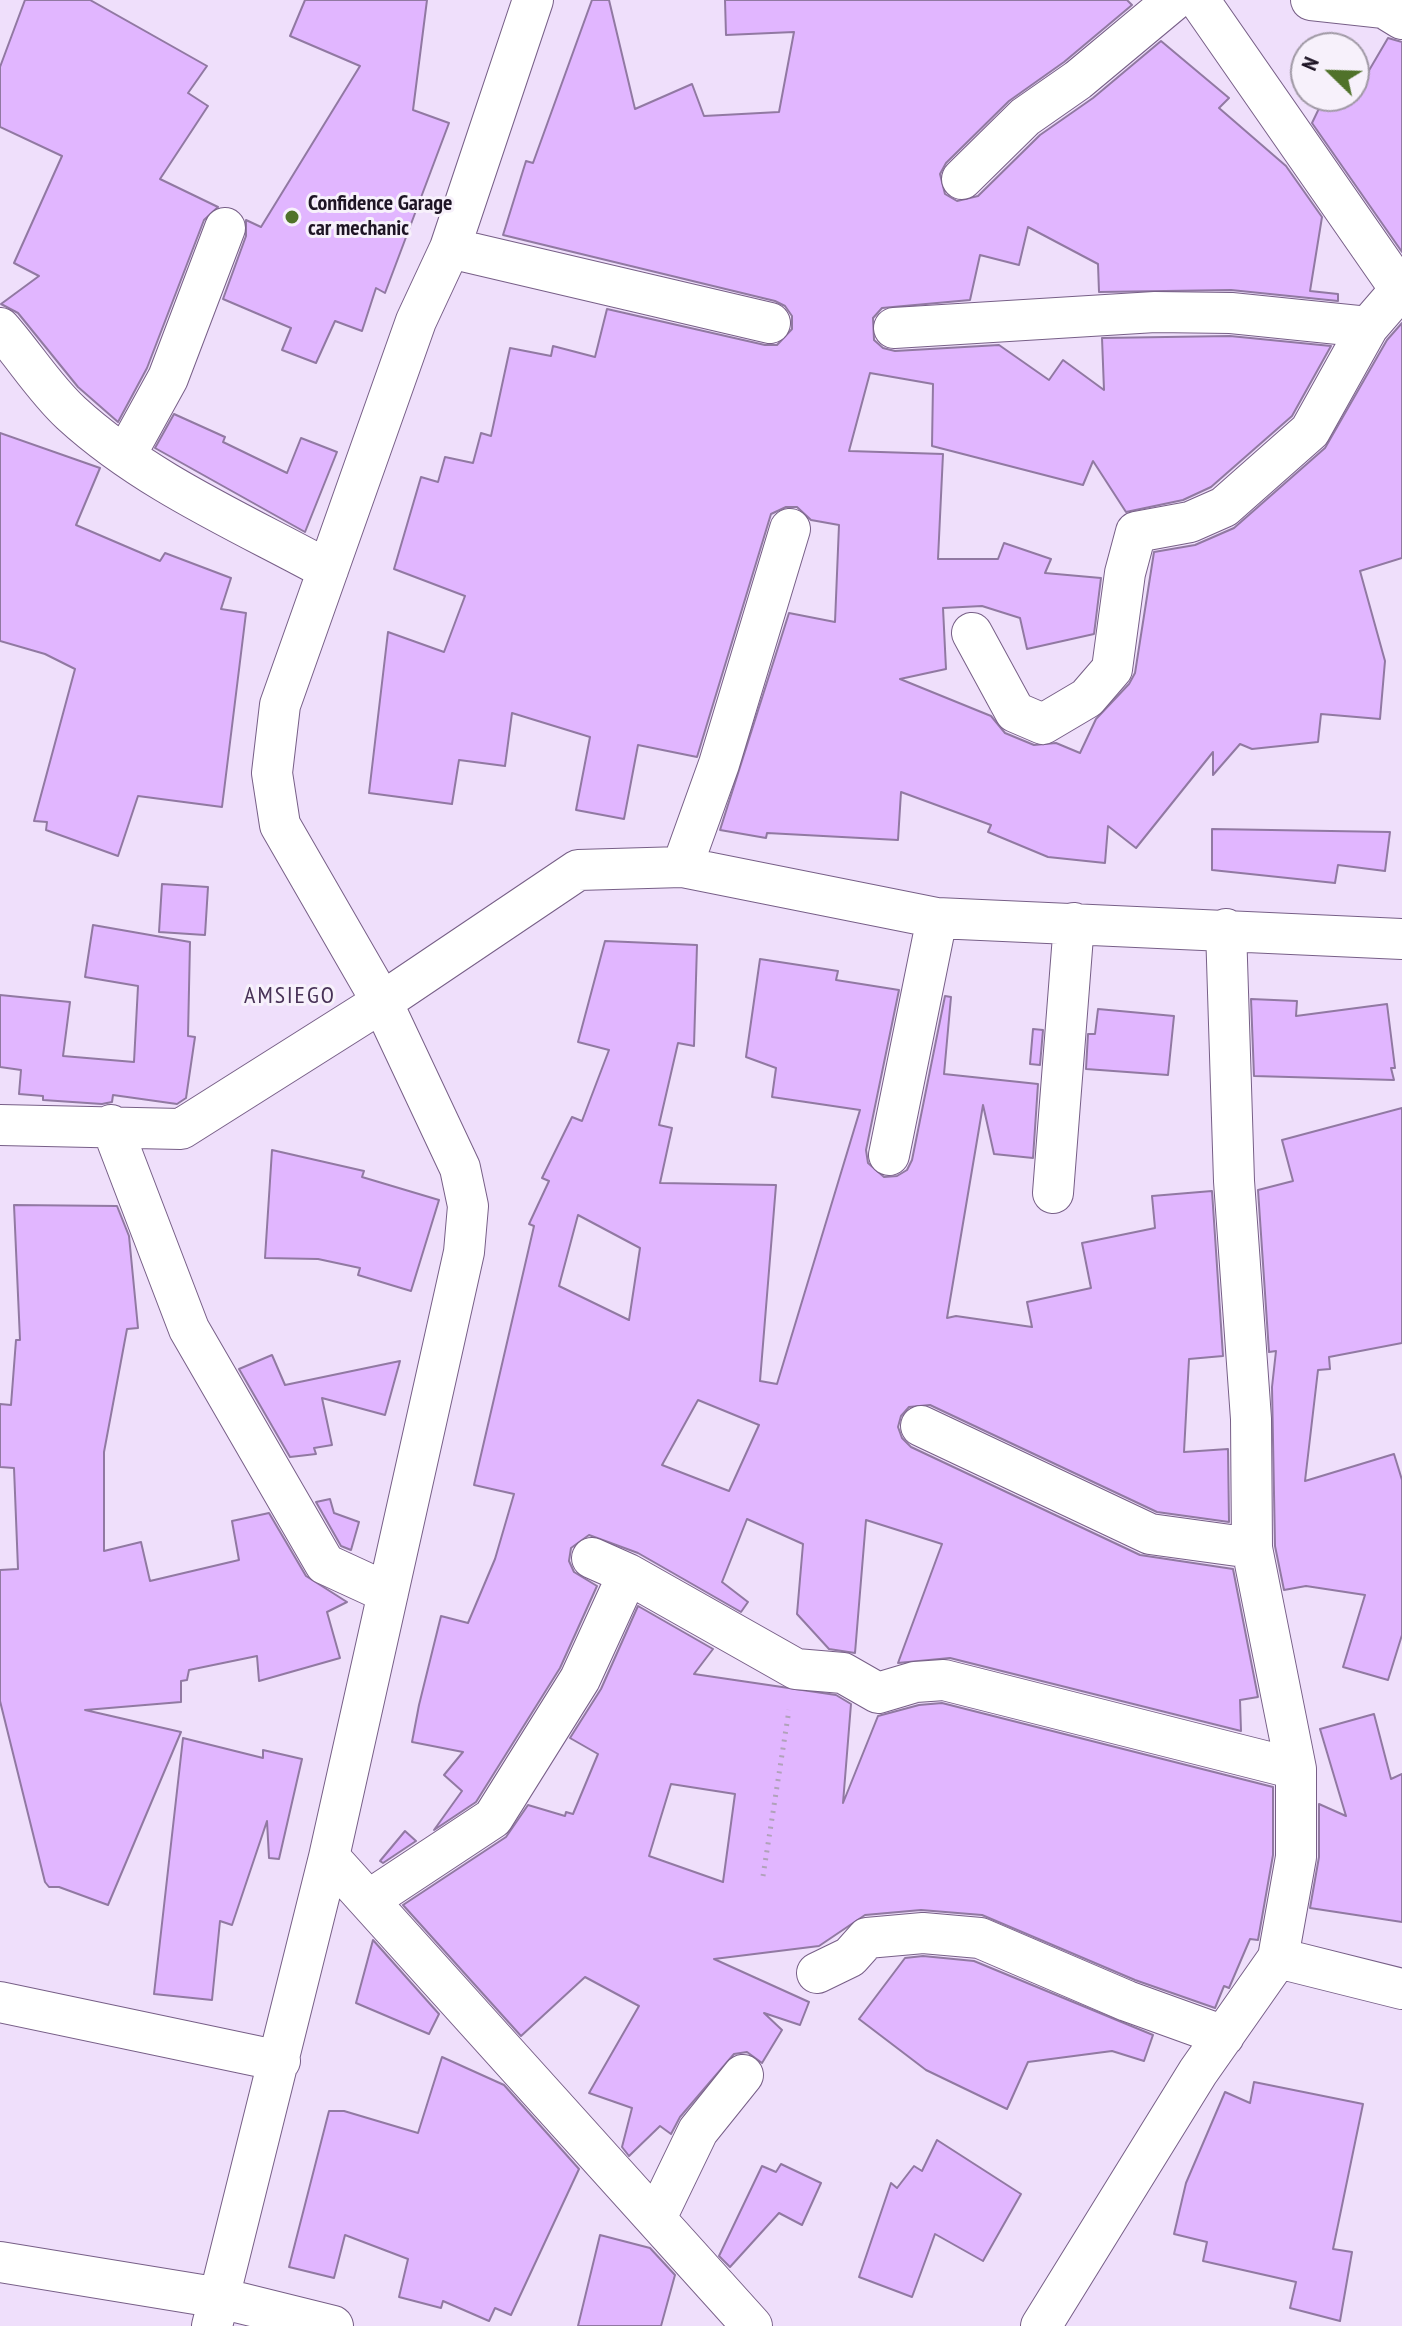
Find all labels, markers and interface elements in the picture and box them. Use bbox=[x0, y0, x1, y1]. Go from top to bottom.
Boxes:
north arrow bbox=[1290, 32, 1370, 112]
text: N bbox=[1295, 52, 1325, 74]
place label: Confidence Garage car mechanic bbox=[308, 191, 452, 242]
marker: Confidence Garage car mechanic bbox=[283, 208, 301, 226]
district label: AMSIEGO bbox=[244, 982, 336, 1010]

